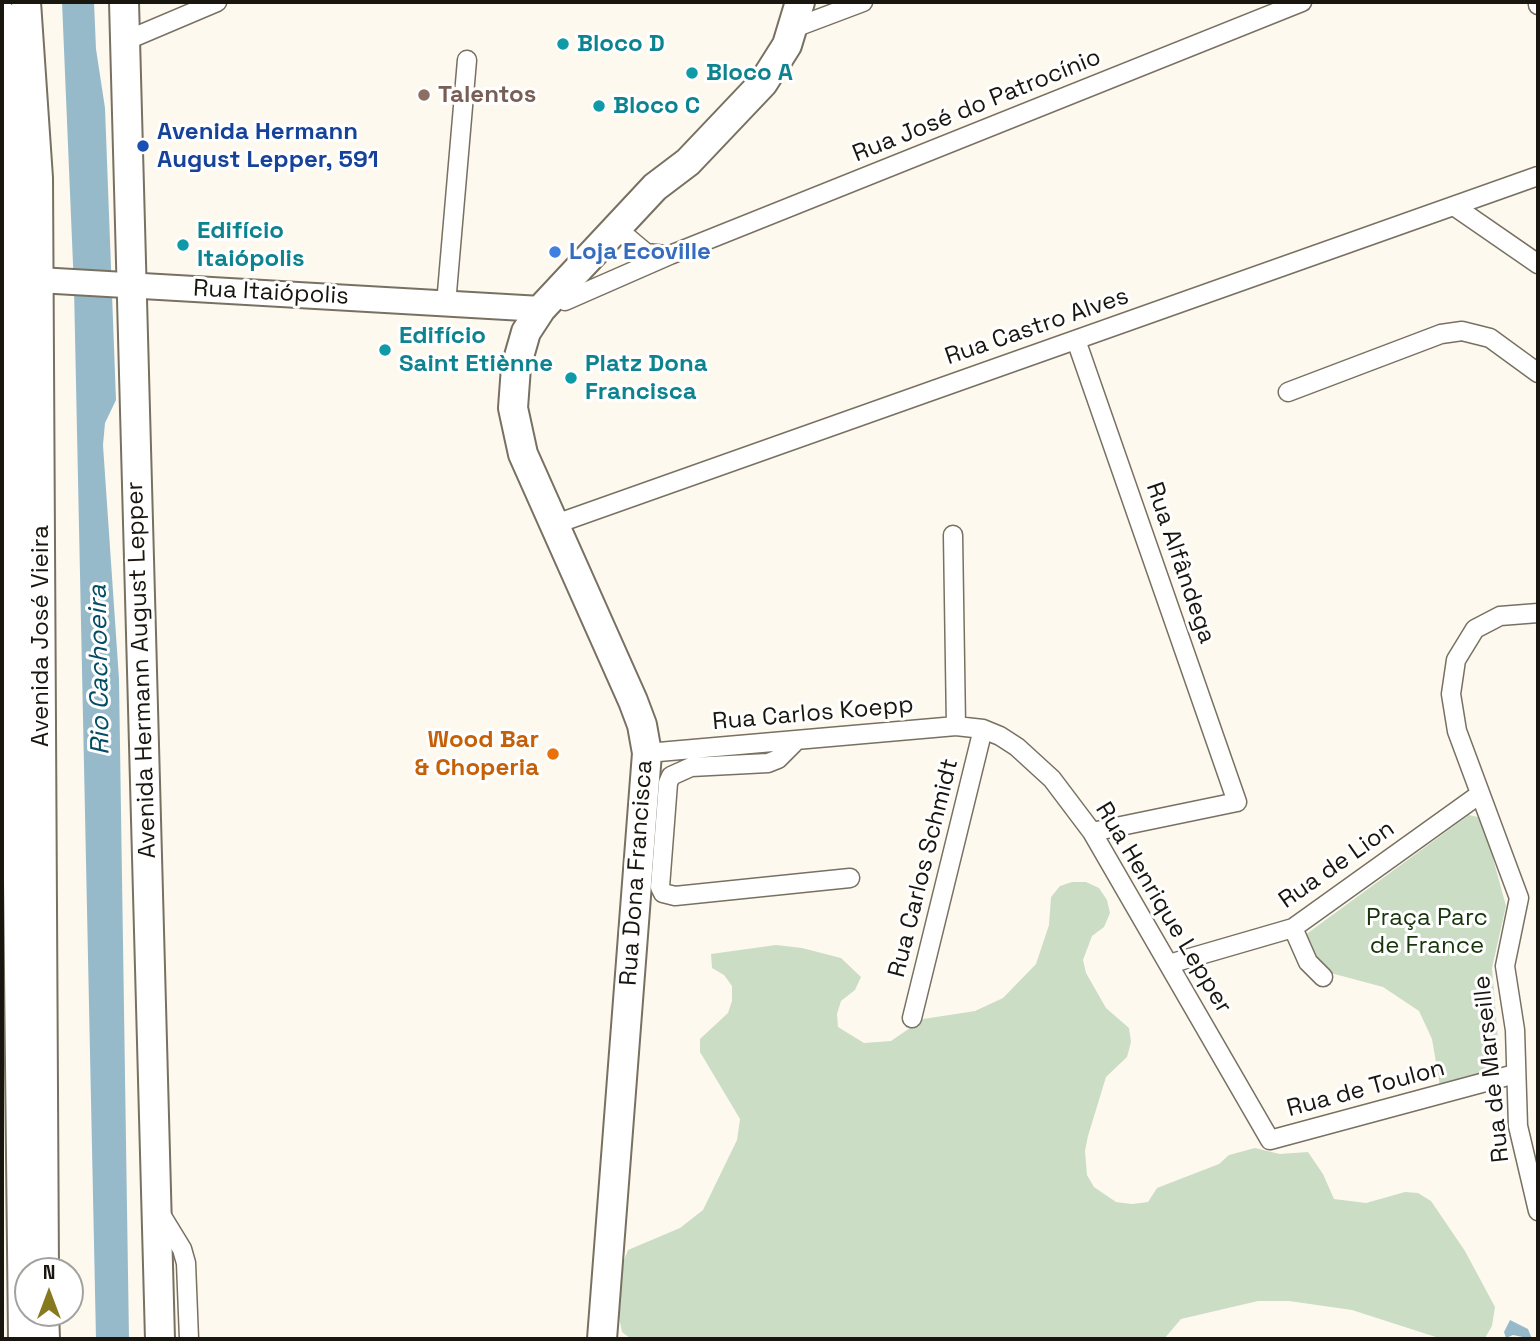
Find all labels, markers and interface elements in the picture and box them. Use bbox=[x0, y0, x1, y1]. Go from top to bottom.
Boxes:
place label: Bloco D bbox=[577, 30, 665, 58]
marker: Bloco D bbox=[555, 36, 571, 52]
street label: Rua José do Patrocínio bbox=[849, 43, 1105, 169]
place label: Bloco A bbox=[706, 59, 793, 87]
marker: Bloco A bbox=[684, 65, 700, 81]
place label: Talentos bbox=[438, 81, 536, 109]
marker: Talentos bbox=[416, 87, 432, 103]
place label: Bloco C bbox=[613, 92, 700, 120]
marker: Bloco C bbox=[591, 98, 607, 114]
place label: Avenida Hermann August Lepper, 591 bbox=[157, 118, 379, 174]
marker: Avenida Hermann August Lepper, 591 bbox=[135, 138, 151, 154]
place label: Edifício Itaiópolis bbox=[197, 217, 305, 273]
marker: Edifício Itaiópolis bbox=[175, 237, 191, 253]
place label: Loja Ecoville bbox=[569, 238, 711, 266]
marker: Loja Ecoville bbox=[547, 244, 563, 260]
street label: Rua Itaiópolis bbox=[192, 275, 350, 311]
street label: Rua Castro Alves bbox=[941, 282, 1133, 372]
place label: Edifício Saint Etiènne bbox=[399, 322, 553, 378]
marker: Edifício Saint Etiènne bbox=[377, 342, 393, 358]
place label: Platz Dona Francisca bbox=[585, 350, 708, 406]
marker: Platz Dona Francisca bbox=[563, 370, 579, 386]
street label: Rua Alfândega bbox=[1139, 479, 1221, 647]
street label: Avenida Hermann August Lepper bbox=[121, 481, 163, 859]
street label: Avenida José Vieira bbox=[27, 525, 55, 747]
water label: Rio Cachoeira bbox=[83, 585, 117, 755]
street label: Rua Carlos Koepp bbox=[711, 691, 915, 737]
place label: Wood Bar & Choperia bbox=[415, 726, 539, 782]
marker: Wood Bar & Choperia bbox=[545, 746, 561, 762]
street label: Rua Carlos Schmidt bbox=[883, 756, 965, 980]
street label: Rua Dona Francisca bbox=[615, 759, 659, 987]
street label: Rua Henrique Lepper bbox=[1089, 797, 1237, 1019]
street label: Rua de Lion bbox=[1274, 815, 1400, 915]
park label: Praça Parc de France bbox=[1366, 904, 1488, 960]
street label: Rua de Marseille bbox=[1468, 974, 1516, 1164]
street label: Rua de Toulon bbox=[1284, 1054, 1448, 1124]
north arrow bbox=[14, 1257, 84, 1327]
text: N bbox=[43, 1260, 55, 1285]

